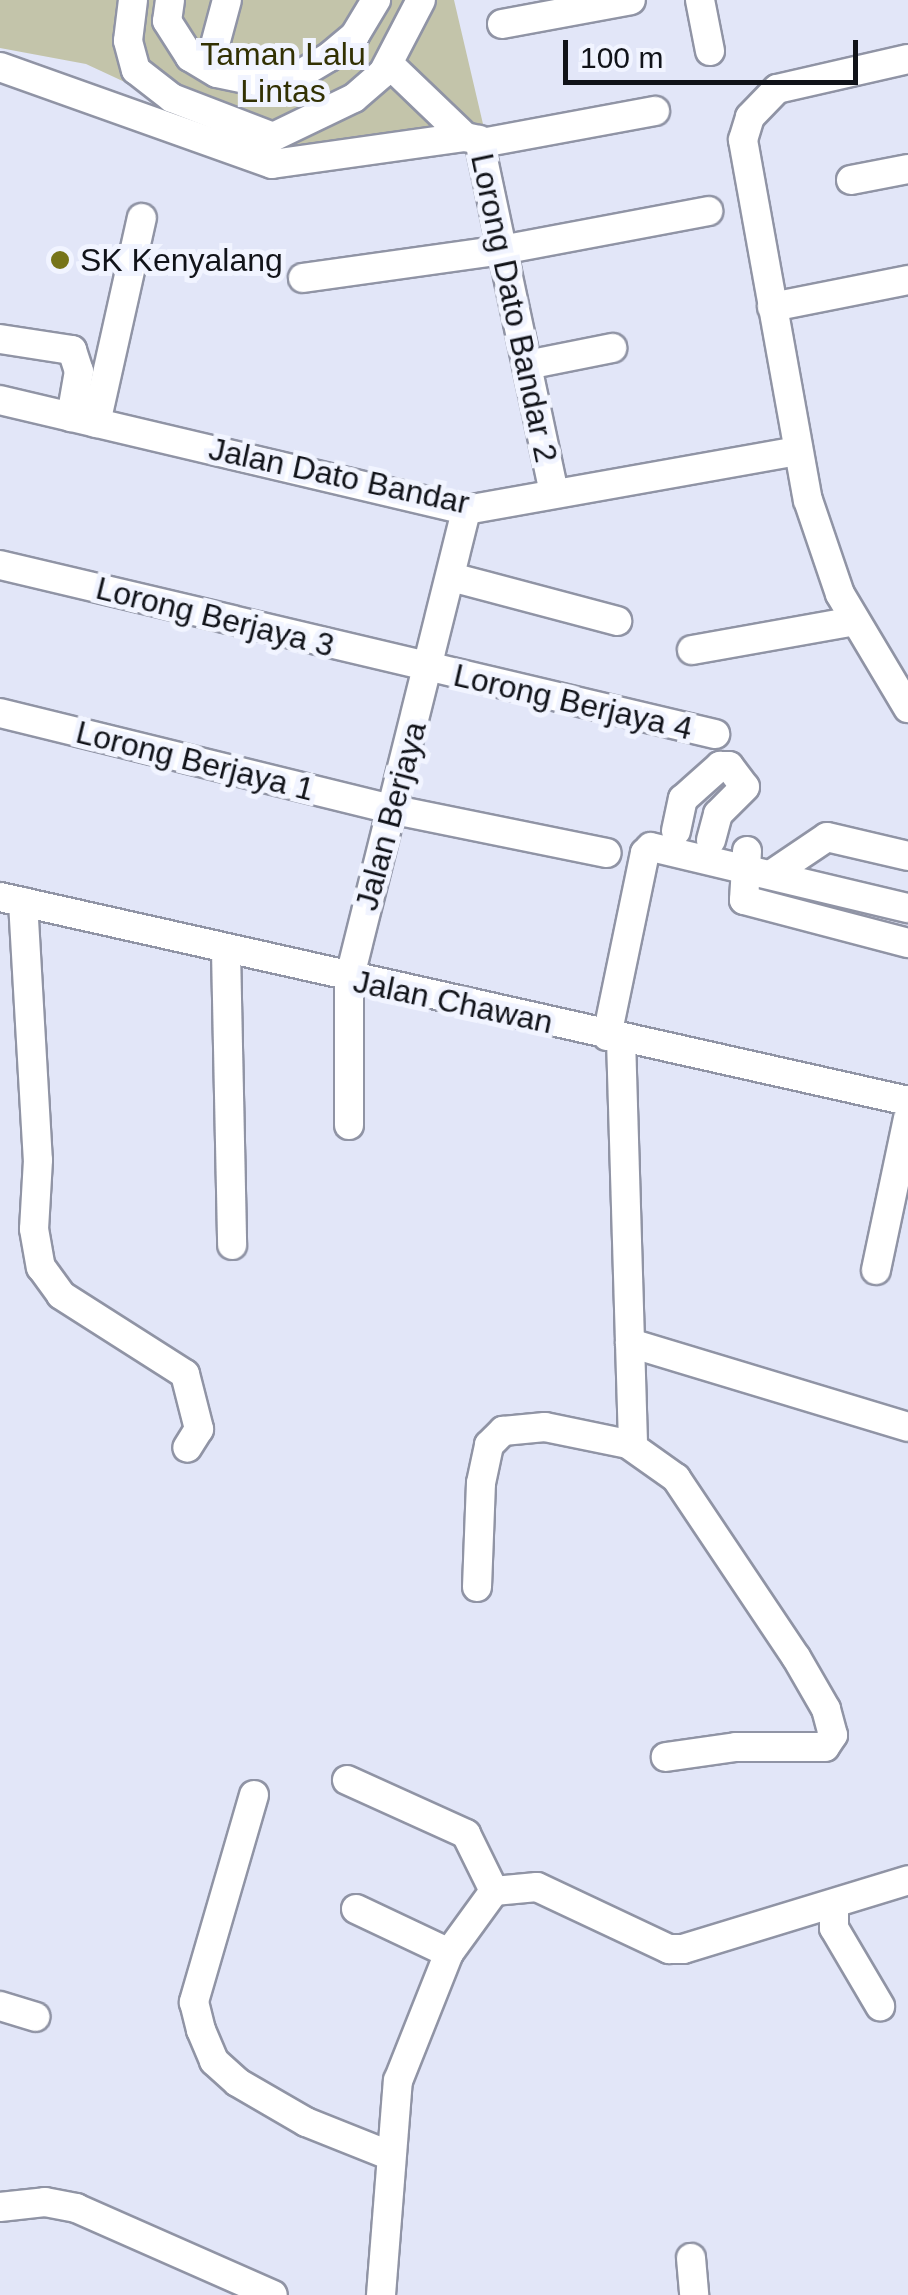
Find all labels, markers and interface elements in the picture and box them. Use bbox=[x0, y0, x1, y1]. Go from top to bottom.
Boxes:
scale bar bbox=[568, 20, 863, 82]
park label: Taman Lalu Lintas bbox=[200, 36, 366, 111]
text: 100 m bbox=[580, 41, 663, 74]
street label: Lorong Dato Bandar 2 bbox=[462, 150, 566, 466]
place label: SK Kenyalang bbox=[80, 241, 283, 279]
marker: SK Kenyalang bbox=[49, 249, 71, 271]
street label: Jalan Dato Bandar bbox=[205, 430, 473, 522]
street label: Lorong Berjaya 3 bbox=[92, 569, 338, 665]
street label: Lorong Berjaya 4 bbox=[450, 656, 696, 748]
street label: Lorong Berjaya 1 bbox=[72, 713, 318, 809]
street label: Jalan Berjaya bbox=[347, 717, 435, 915]
street label: Jalan Chawan bbox=[350, 962, 556, 1042]

